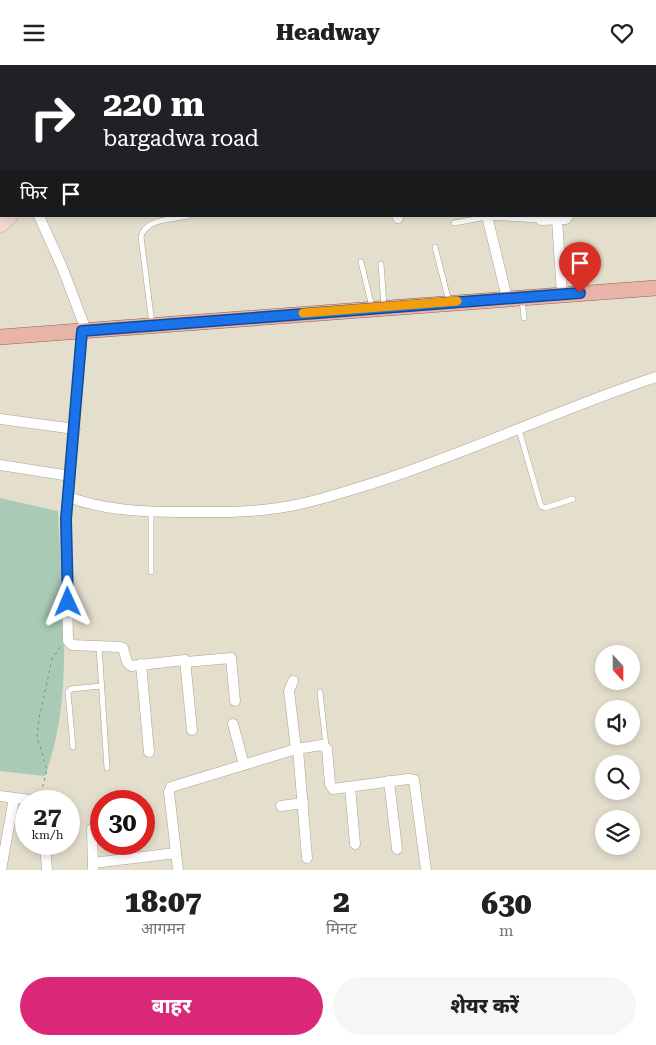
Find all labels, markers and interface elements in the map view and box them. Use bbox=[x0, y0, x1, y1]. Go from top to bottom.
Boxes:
icon: menu bbox=[20, 19, 48, 47]
icon: heart bbox=[608, 19, 636, 47]
text: Headway bbox=[276, 20, 380, 45]
text: 220 m bbox=[103, 84, 204, 125]
icon: right bbox=[20, 85, 85, 150]
text: bargadwa road bbox=[103, 126, 259, 151]
icon: arrive bbox=[57, 180, 85, 208]
text: फिर bbox=[20, 181, 47, 204]
pin bbox=[559, 242, 601, 293]
icon: arrive bbox=[566, 249, 594, 277]
position arrow bbox=[41, 575, 93, 627]
north arrow bbox=[595, 645, 640, 690]
map controls bbox=[595, 645, 640, 855]
button: sound bbox=[595, 700, 640, 745]
button: search bbox=[595, 755, 640, 800]
speed limit sign: 30 bbox=[90, 790, 155, 855]
text: 27 bbox=[33, 802, 62, 831]
button: layers bbox=[595, 810, 640, 855]
text: km/h bbox=[31, 828, 64, 842]
text: 18:07 bbox=[124, 884, 202, 919]
text: 2 bbox=[333, 884, 350, 919]
text: 630 bbox=[481, 886, 532, 921]
text: आगमन bbox=[141, 919, 185, 938]
text: मिनट bbox=[326, 919, 357, 938]
text: m bbox=[499, 921, 514, 940]
button: बाहर bbox=[20, 977, 323, 1035]
button: शेयर करें bbox=[333, 977, 636, 1035]

